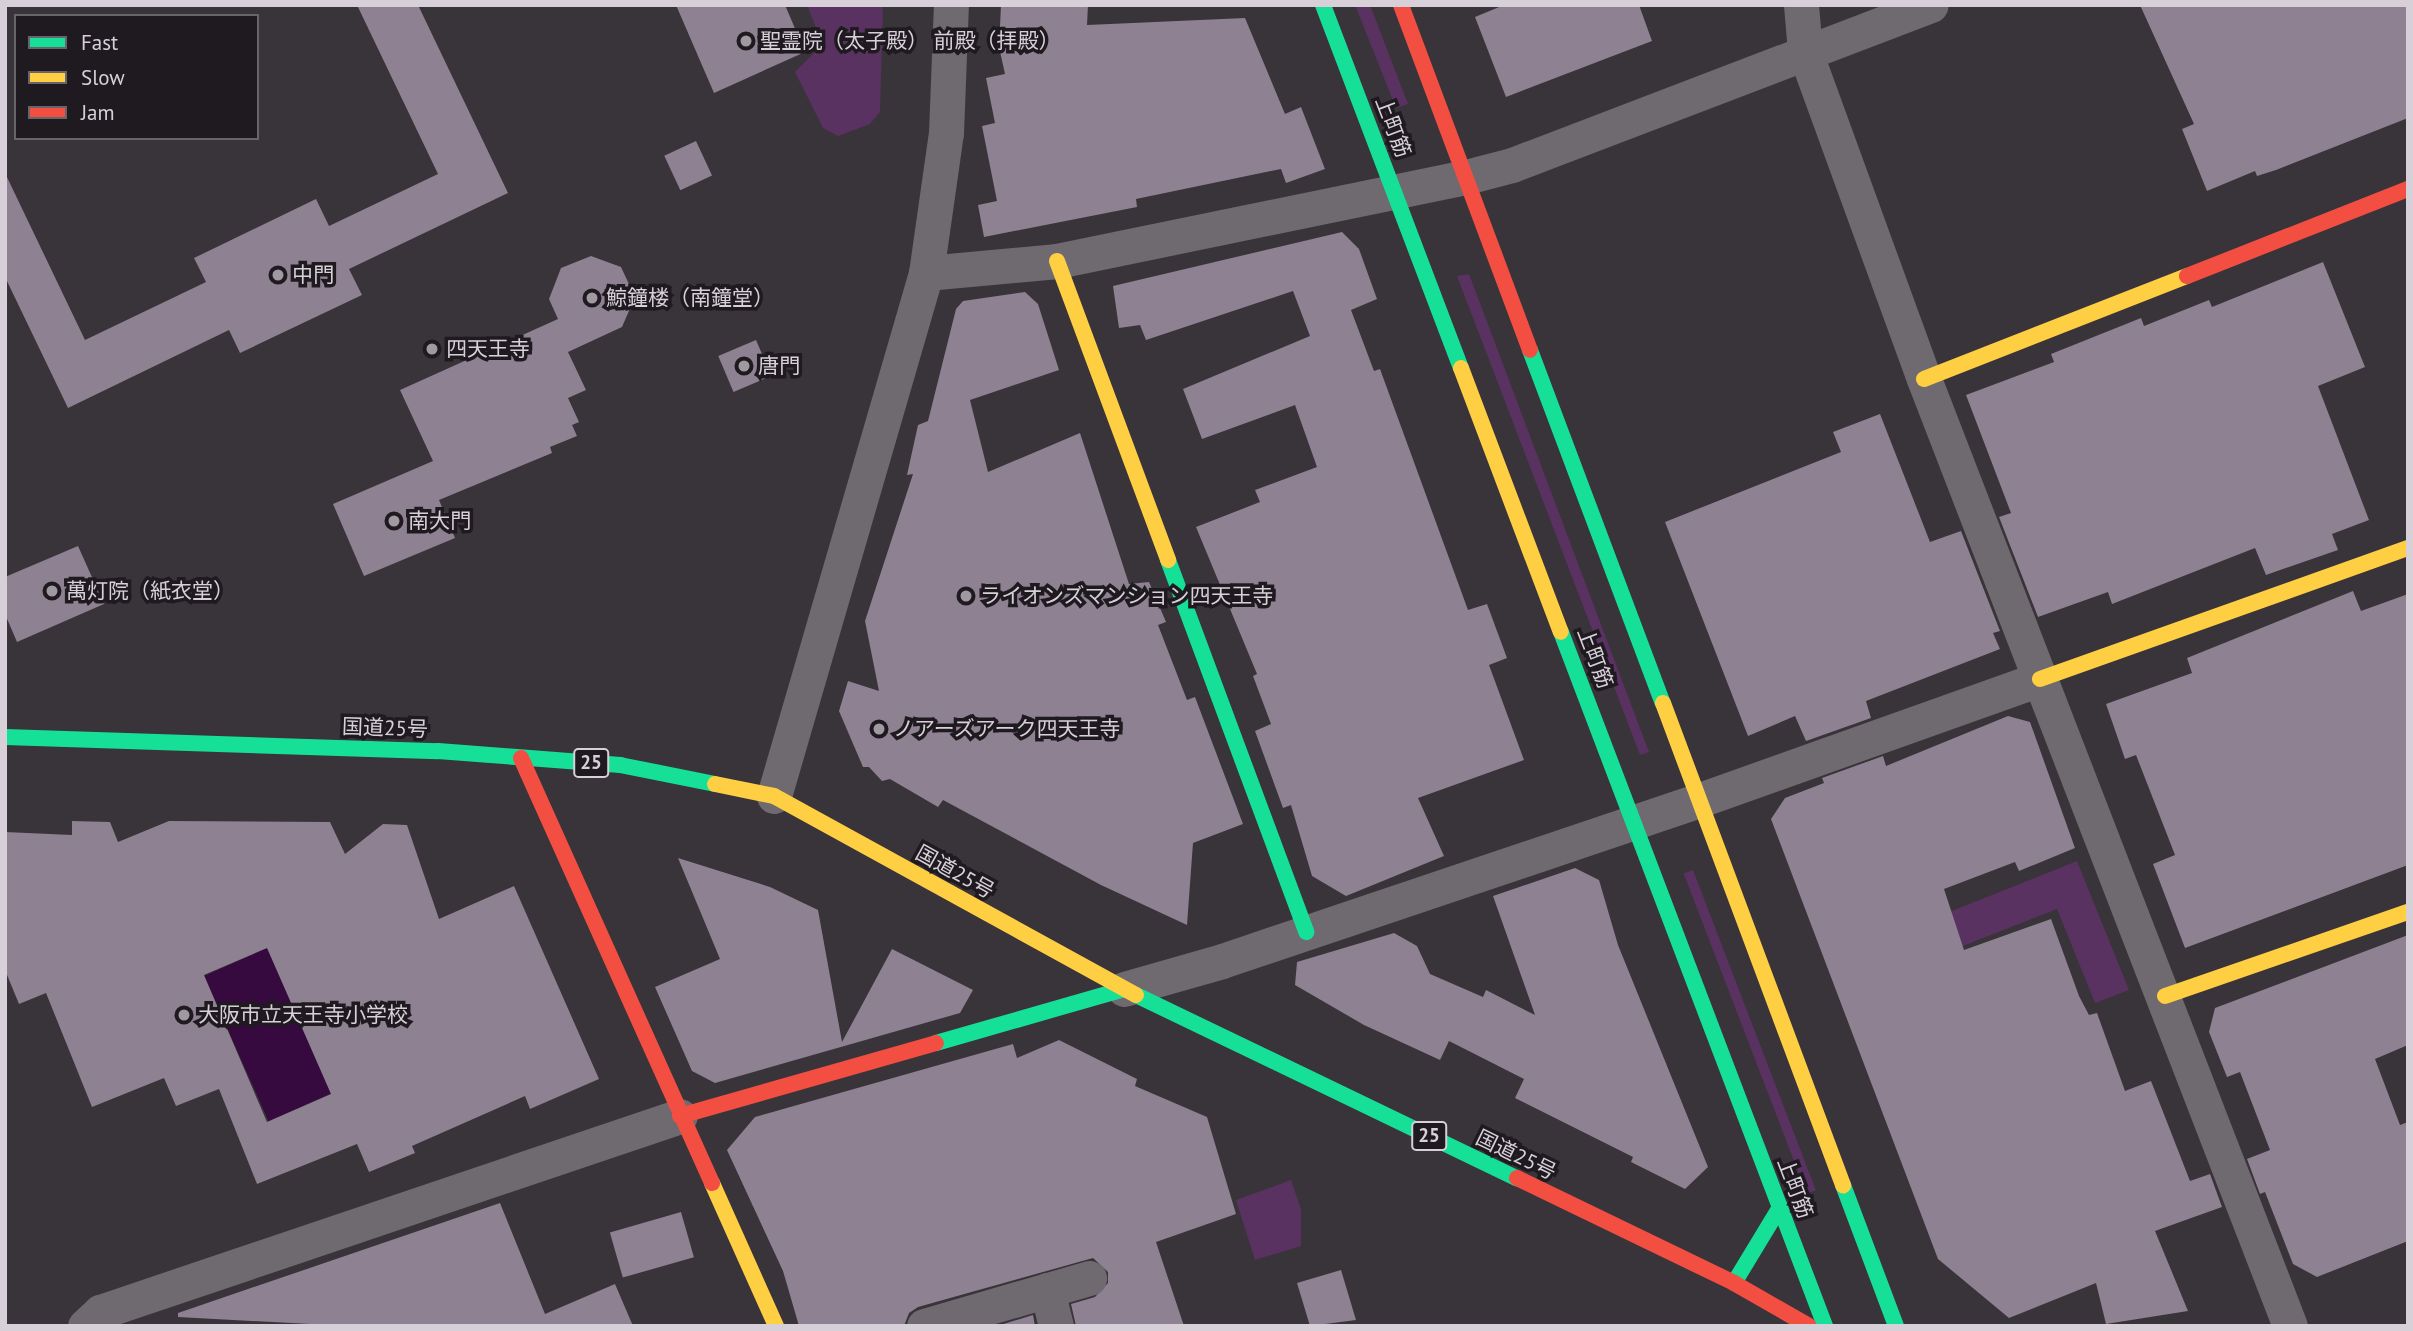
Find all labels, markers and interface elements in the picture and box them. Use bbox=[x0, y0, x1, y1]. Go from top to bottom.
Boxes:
legend bbox=[14, 14, 259, 140]
place label: 聖霊院（太子殿） 前殿（拝殿） bbox=[760, 28, 1060, 54]
text: Fast bbox=[81, 29, 118, 56]
marker: 聖霊院（太子殿） 前殿（拝殿） bbox=[738, 33, 754, 49]
text: Slow bbox=[81, 64, 125, 91]
street label: 上町筋 bbox=[1370, 93, 1416, 161]
text: Jam bbox=[81, 99, 115, 126]
place label: 中門 bbox=[292, 262, 334, 288]
marker: 中門 bbox=[270, 267, 286, 283]
place label: 鯨鐘楼（南鐘堂） bbox=[606, 285, 774, 311]
marker: 鯨鐘楼（南鐘堂） bbox=[584, 290, 600, 306]
place label: 四天王寺 bbox=[446, 336, 530, 362]
marker: 四天王寺 bbox=[424, 341, 440, 357]
place label: 唐門 bbox=[758, 353, 800, 379]
marker: 唐門 bbox=[736, 358, 752, 374]
place label: 南大門 bbox=[408, 508, 471, 534]
marker: 南大門 bbox=[386, 513, 402, 529]
place label: 萬灯院（紙衣堂） bbox=[66, 578, 234, 604]
marker: 萬灯院（紙衣堂） bbox=[44, 583, 60, 599]
place label: ライオンズマンション四天王寺 bbox=[980, 583, 1274, 609]
marker: ライオンズマンション四天王寺 bbox=[958, 588, 974, 604]
street label: 上町筋 bbox=[1572, 624, 1618, 692]
street label: 国道25号 bbox=[342, 714, 428, 742]
place label: ノアーズアーク四天王寺 bbox=[893, 716, 1121, 742]
marker: ノアーズアーク四天王寺 bbox=[871, 721, 887, 737]
road number: 25 bbox=[572, 748, 610, 778]
street label: 国道25号 bbox=[911, 840, 999, 904]
place label: 大阪市立天王寺小学校 bbox=[198, 1002, 408, 1028]
marker: 大阪市立天王寺小学校 bbox=[176, 1007, 192, 1023]
road number: 25 bbox=[1410, 1120, 1448, 1152]
street label: 国道25号 bbox=[1472, 1125, 1560, 1185]
street label: 上町筋 bbox=[1772, 1154, 1818, 1222]

